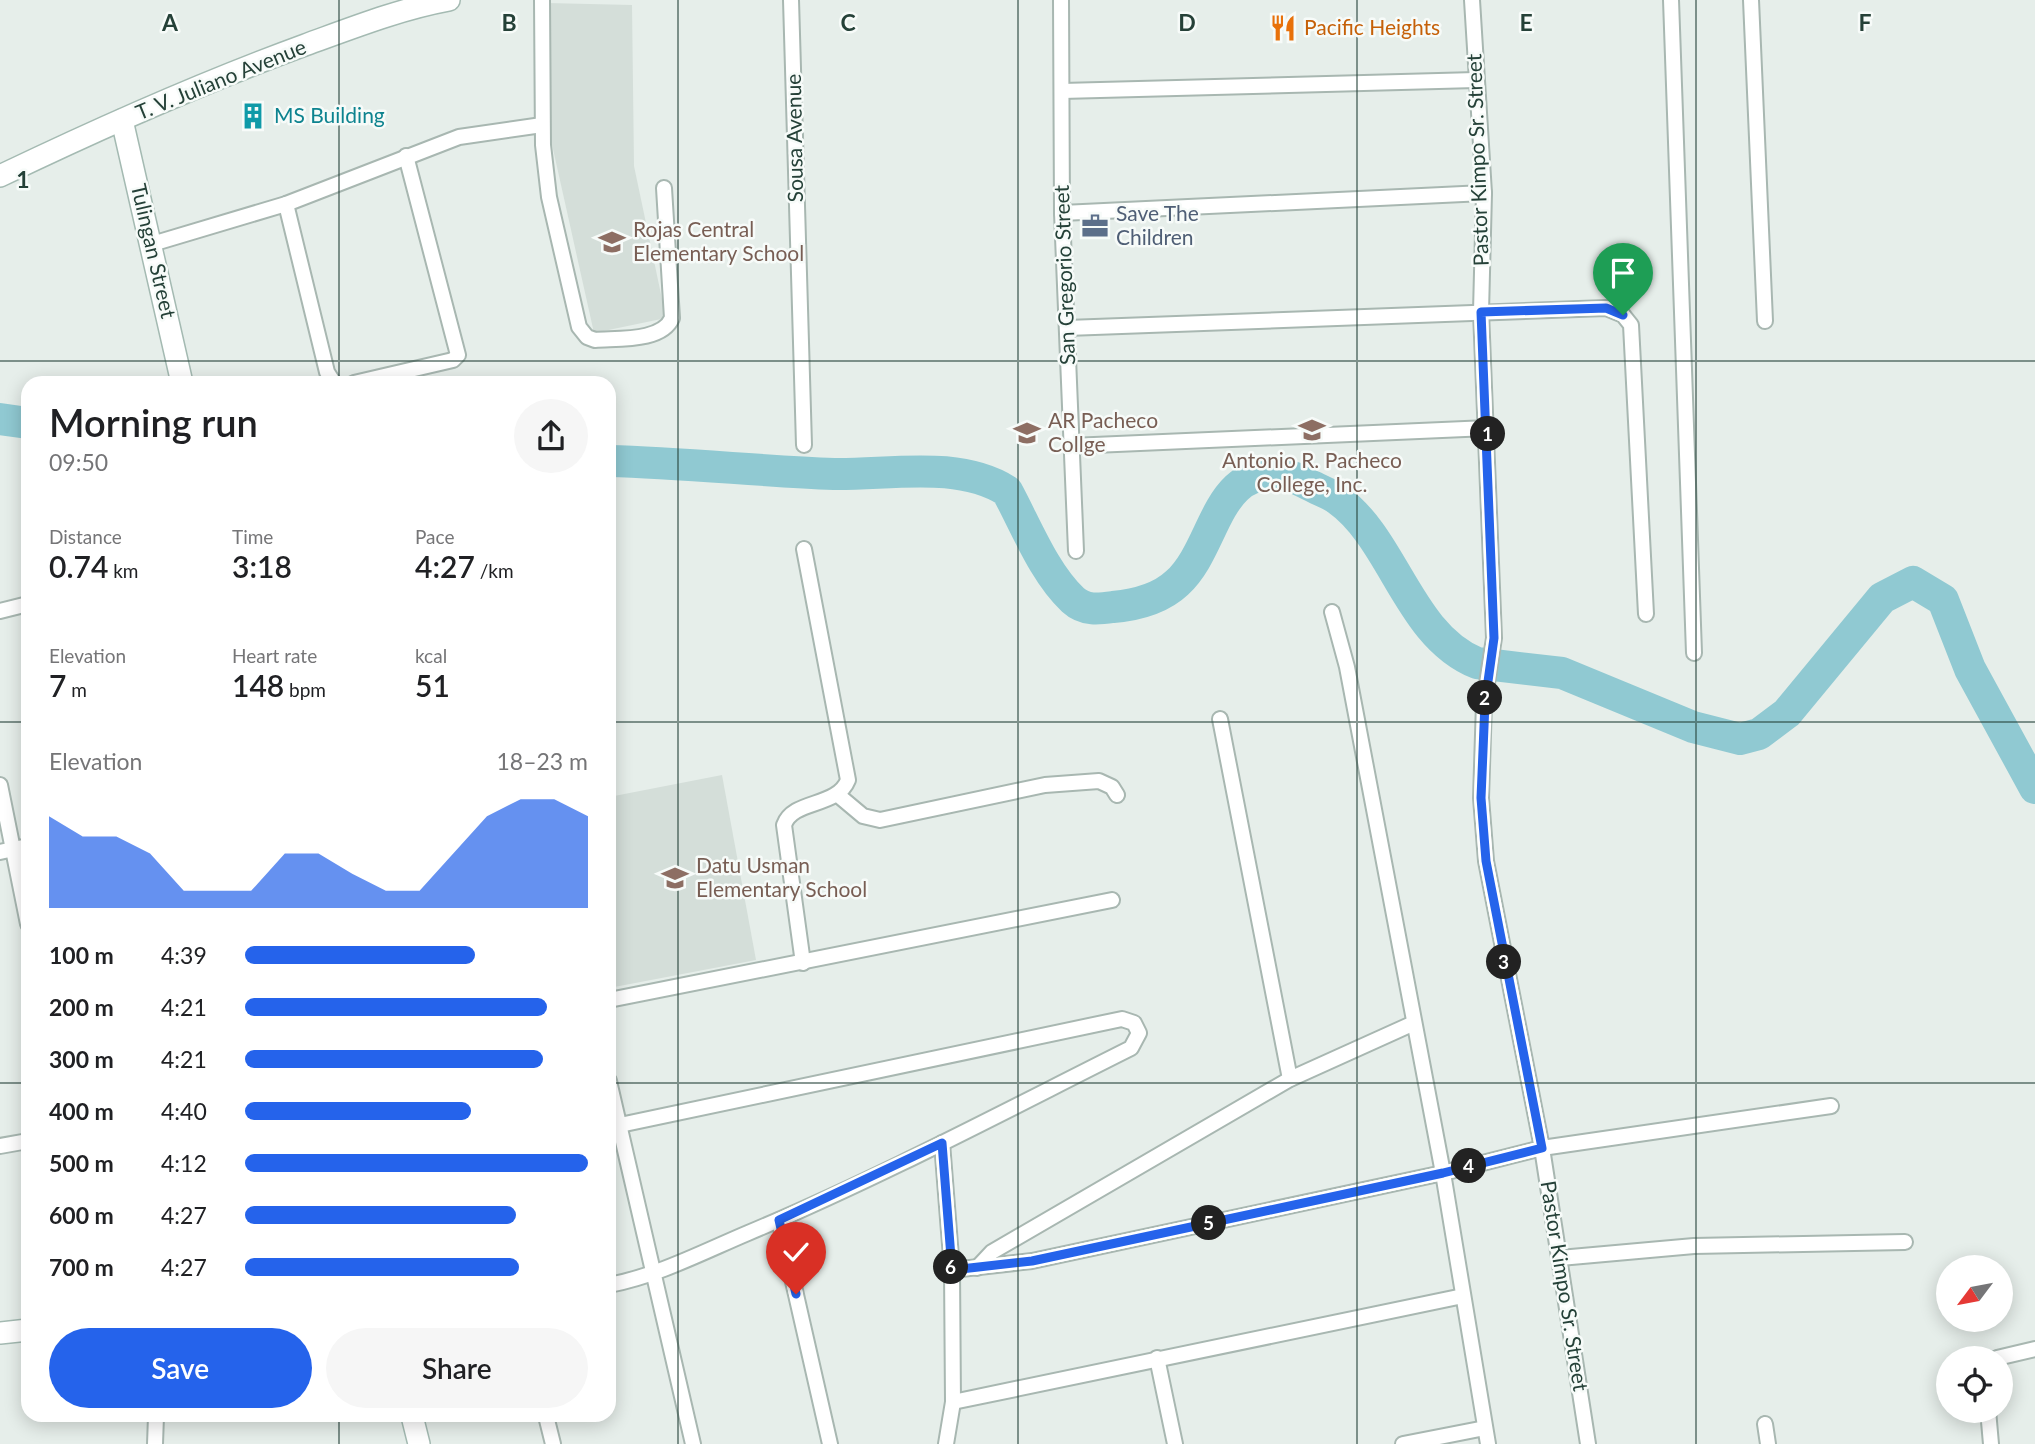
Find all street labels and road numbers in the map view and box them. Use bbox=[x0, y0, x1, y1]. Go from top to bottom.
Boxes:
street label: T. V. Juliano Avenue bbox=[132, 33, 309, 124]
street label: Pastor Kimpo Sr. Street bbox=[1460, 53, 1493, 267]
street label: Sousa Avenue bbox=[780, 73, 807, 203]
street label: Tulingan Street bbox=[127, 181, 182, 321]
street label: San Gregorio Street bbox=[1048, 184, 1079, 366]
street label: Pastor Kimpo Sr. Street bbox=[1537, 1179, 1595, 1393]

